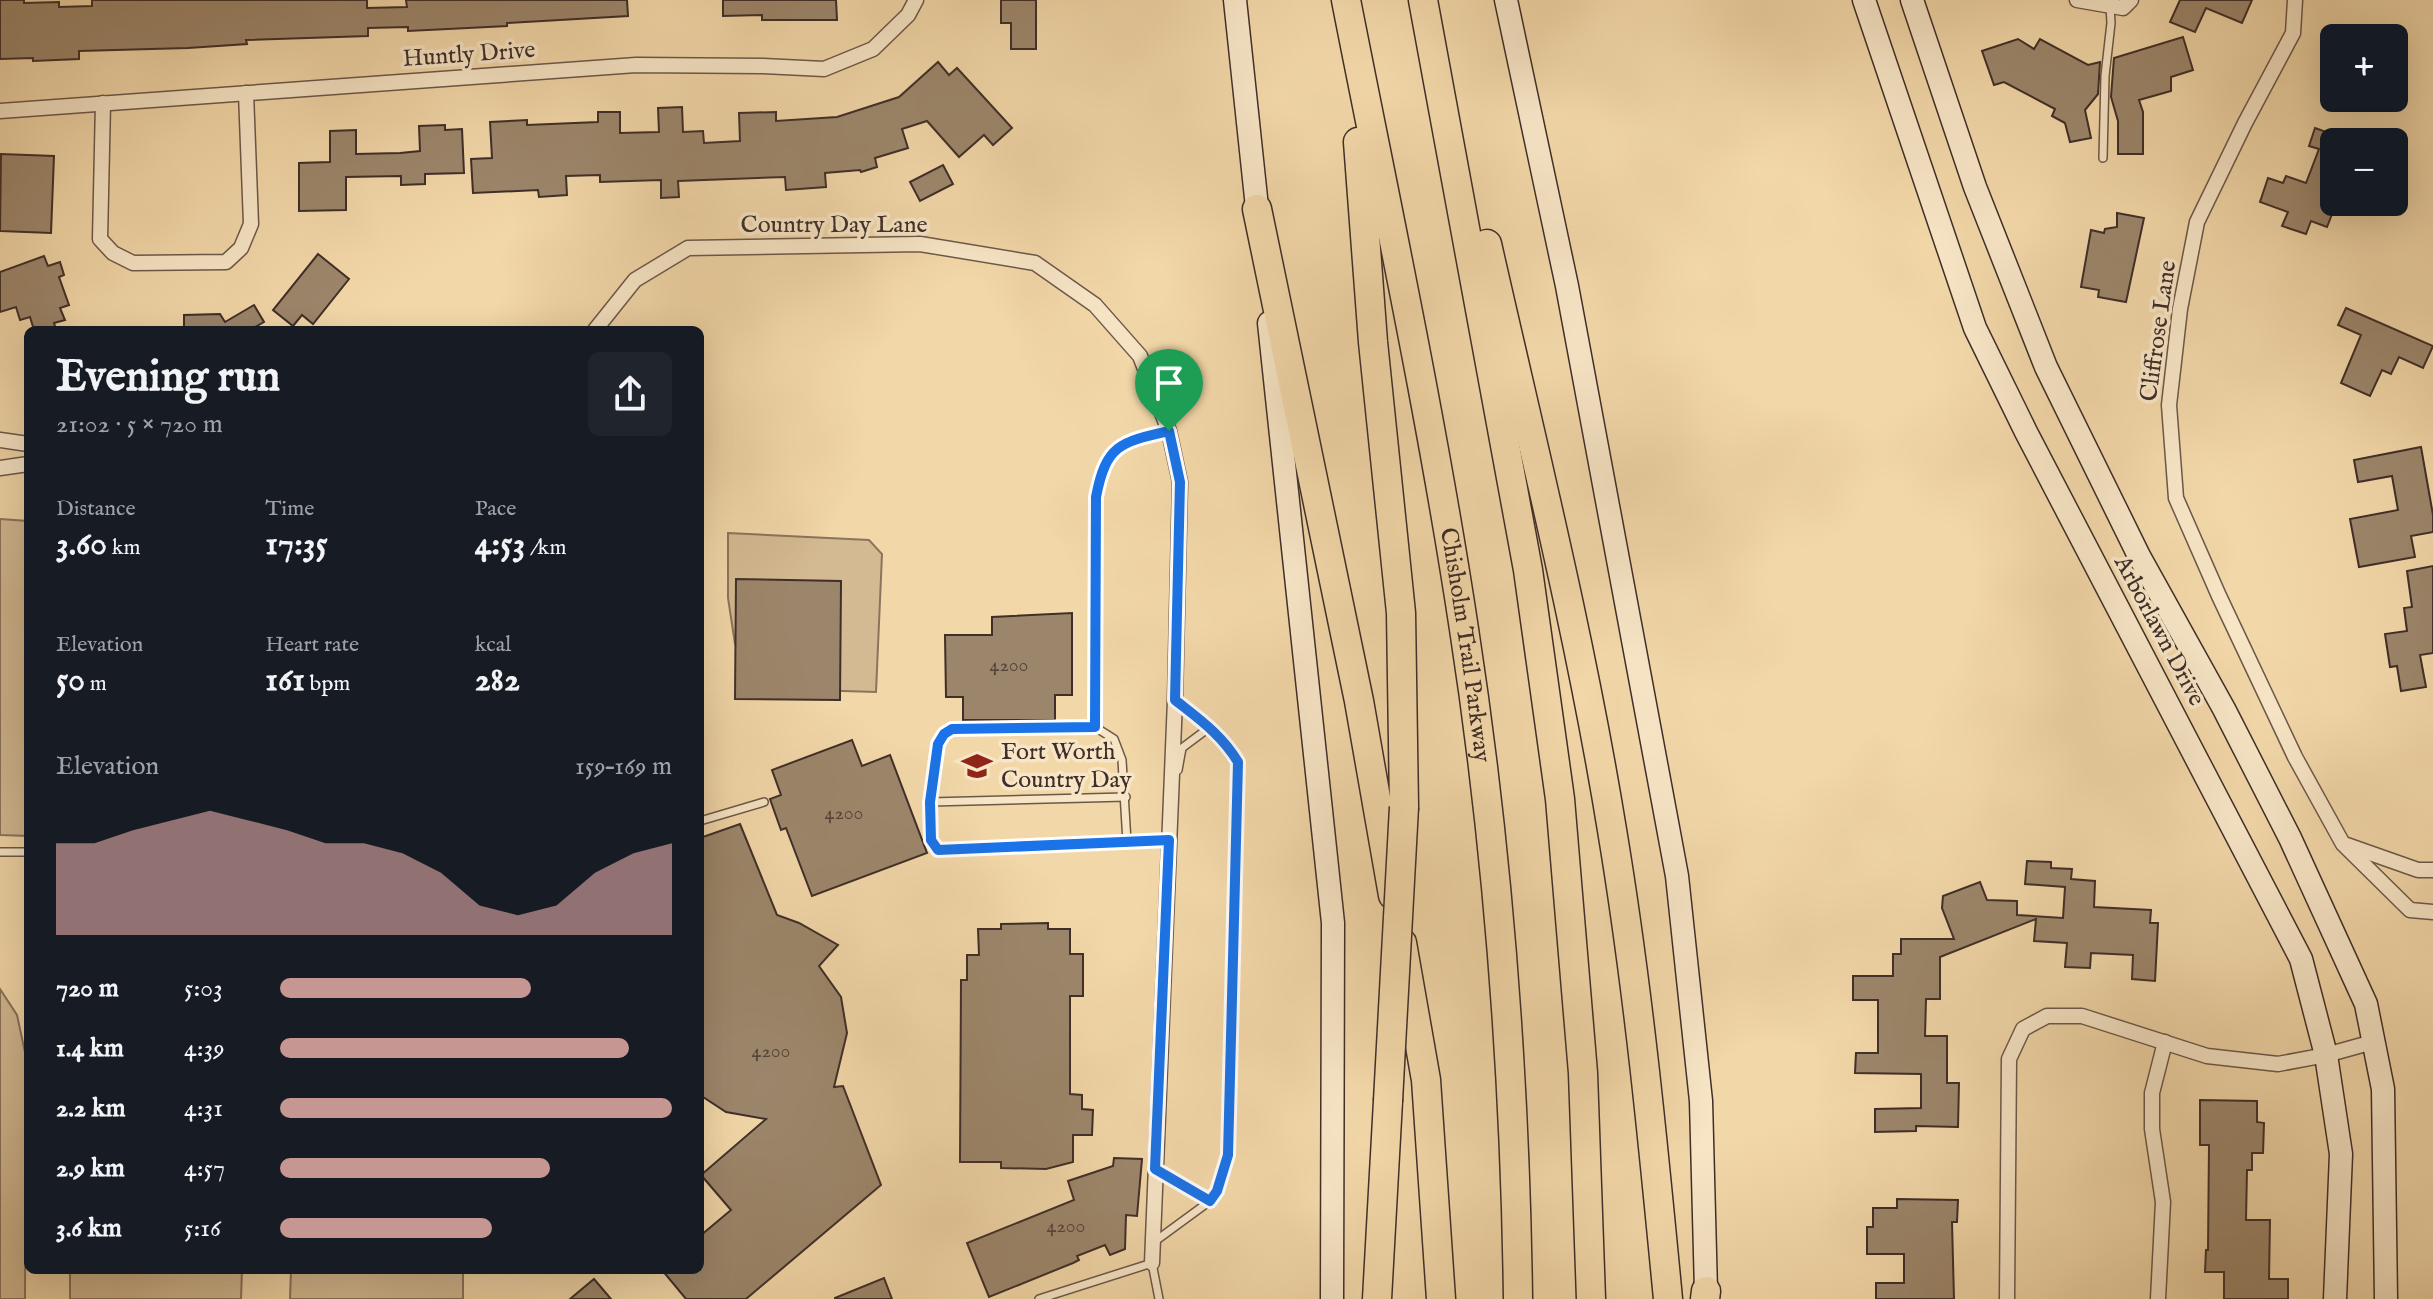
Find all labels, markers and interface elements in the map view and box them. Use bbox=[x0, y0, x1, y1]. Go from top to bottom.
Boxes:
map controls bbox=[2320, 24, 2408, 216]
button: + bbox=[2320, 24, 2408, 112]
street label: Huntly Drive bbox=[402, 35, 536, 75]
button: − bbox=[2320, 128, 2408, 216]
street label: Country Day Lane bbox=[741, 210, 927, 241]
street label: Cliffrose Lane bbox=[2134, 258, 2184, 404]
pin bbox=[1135, 349, 1203, 431]
text: Evening run bbox=[56, 350, 280, 406]
button: share bbox=[588, 352, 672, 436]
icon: arrive bbox=[1147, 361, 1191, 405]
text: 21:02 · 5 × 720 m bbox=[56, 408, 223, 441]
text: Distance bbox=[56, 495, 136, 523]
text: Time bbox=[265, 495, 314, 523]
text: Pace bbox=[475, 495, 516, 523]
text: 3.60 bbox=[56, 523, 107, 566]
text: 17:35 bbox=[265, 523, 328, 566]
text: 4:53 bbox=[475, 523, 525, 566]
street label: Chisholm Trail Parkway bbox=[1432, 525, 1498, 764]
text: km bbox=[107, 534, 141, 562]
text: /km bbox=[525, 534, 566, 562]
street label: Arborlawn Drive bbox=[2106, 550, 2212, 711]
text: Elevation bbox=[56, 631, 143, 659]
text: Heart rate bbox=[265, 631, 359, 659]
text: kcal bbox=[475, 631, 511, 659]
house number: 4200 bbox=[990, 653, 1028, 678]
text: 50 bbox=[56, 659, 85, 702]
text: 161 bbox=[265, 659, 305, 702]
text: 282 bbox=[475, 659, 520, 702]
text: m bbox=[85, 670, 107, 698]
text: bpm bbox=[305, 670, 350, 698]
place label: Fort Worth Country Day bbox=[1001, 737, 1132, 796]
school or university icon: Fort Worth Country Day bbox=[960, 749, 994, 783]
text: Elevation bbox=[56, 750, 159, 783]
text: 159–169 m bbox=[575, 750, 672, 783]
house number: 4200 bbox=[825, 801, 863, 826]
text: 720 m bbox=[56, 972, 119, 1005]
text: 5:03 bbox=[184, 972, 223, 1005]
text: 1.4 km bbox=[56, 1032, 124, 1065]
text: 4:39 bbox=[184, 1032, 225, 1065]
house number: 4200 bbox=[752, 1039, 790, 1064]
text: 2.2 km bbox=[56, 1092, 126, 1125]
text: 4:31 bbox=[184, 1092, 223, 1125]
text: 2.9 km bbox=[56, 1152, 125, 1185]
text: 4:57 bbox=[184, 1152, 225, 1185]
text: 3.6 km bbox=[56, 1212, 122, 1245]
text: 5:16 bbox=[184, 1212, 221, 1245]
house number: 4200 bbox=[1047, 1214, 1085, 1239]

